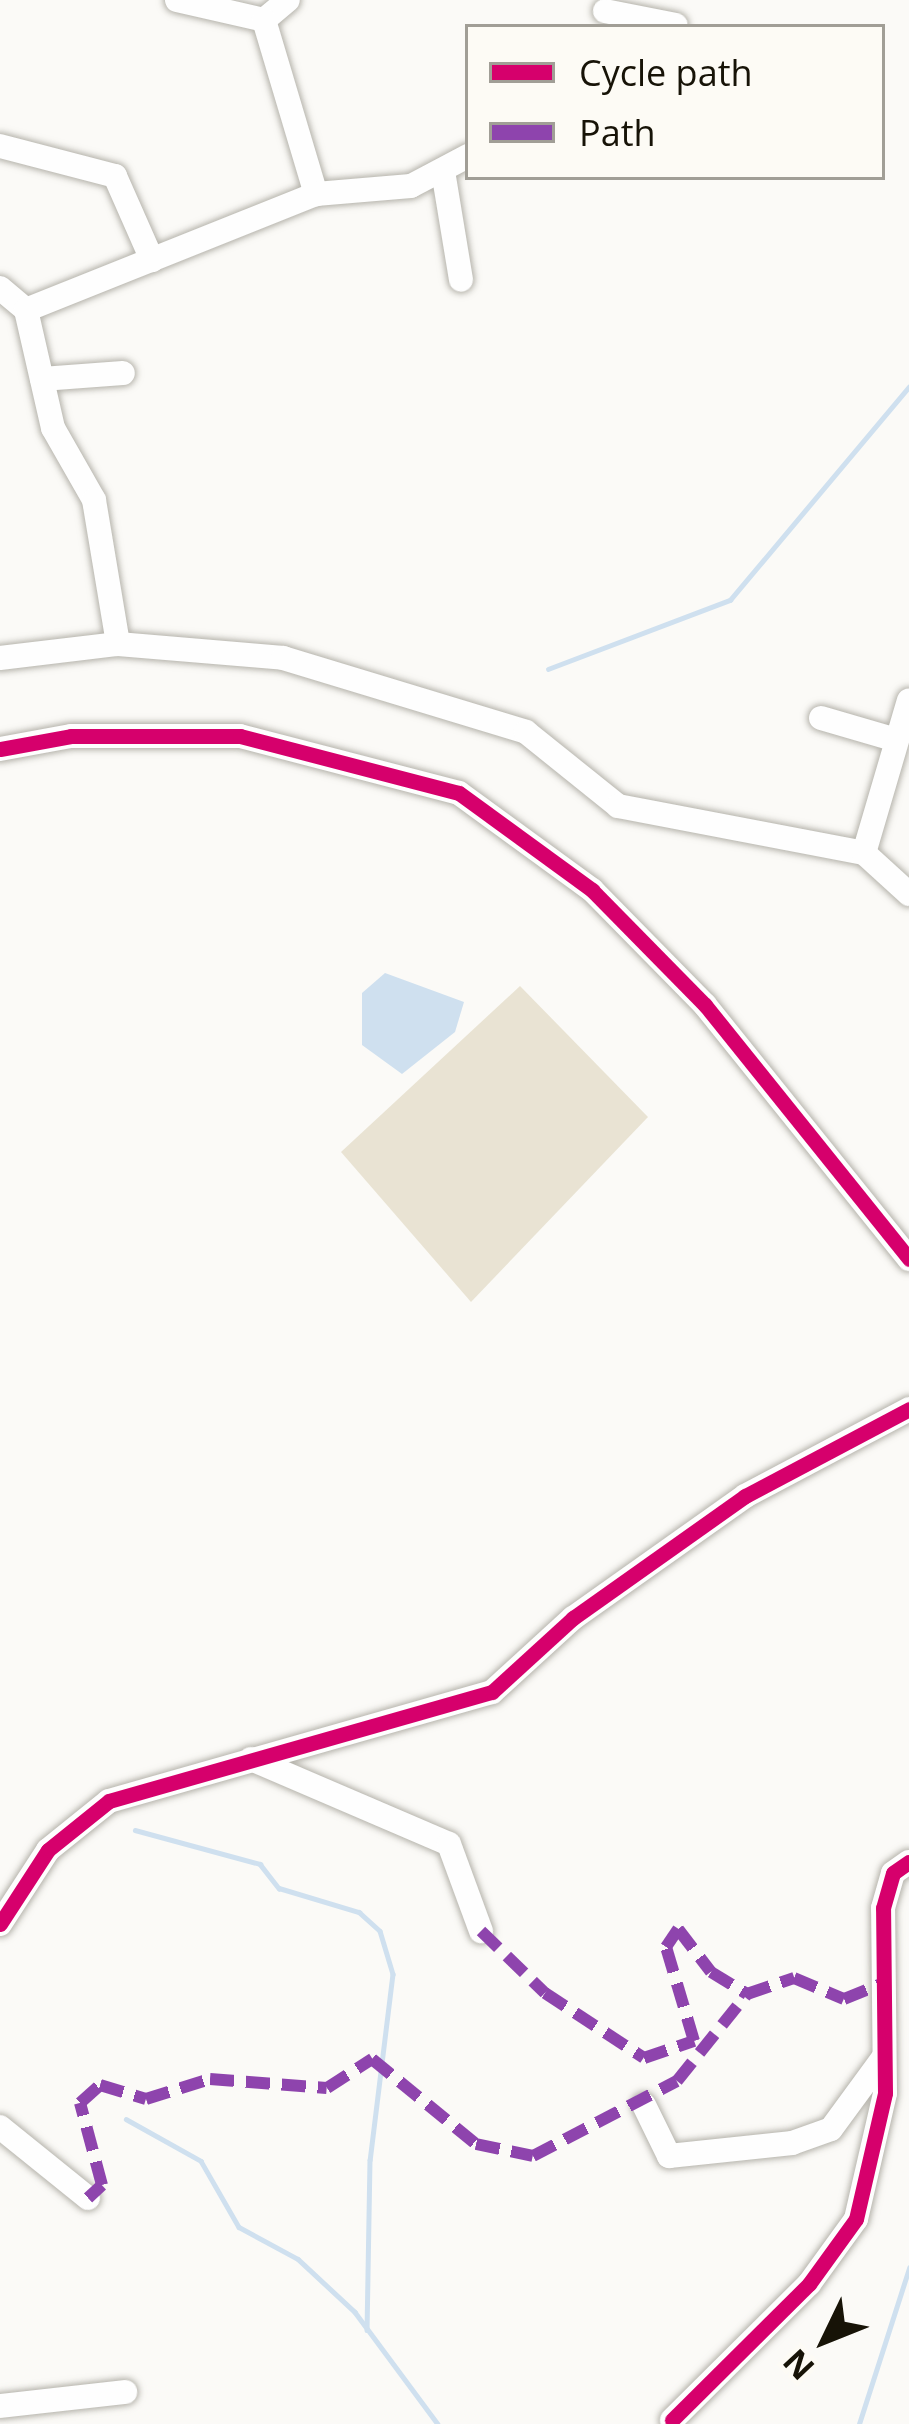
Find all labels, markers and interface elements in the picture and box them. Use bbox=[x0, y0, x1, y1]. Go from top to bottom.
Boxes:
legend bbox=[465, 24, 885, 180]
text: Cycle path bbox=[579, 48, 753, 97]
text: Path bbox=[579, 108, 656, 157]
north arrow bbox=[765, 2280, 885, 2400]
text: N bbox=[773, 2340, 824, 2390]

